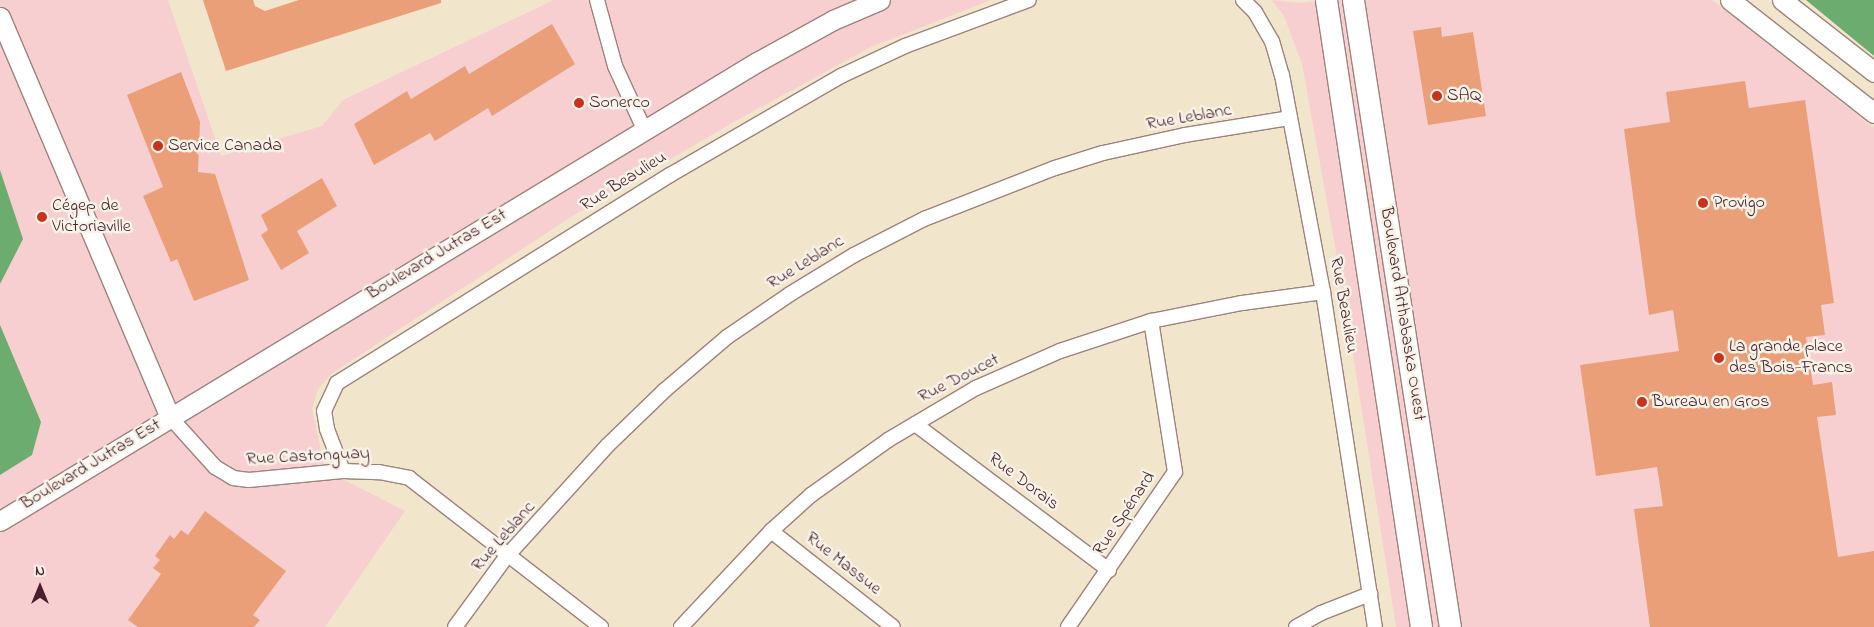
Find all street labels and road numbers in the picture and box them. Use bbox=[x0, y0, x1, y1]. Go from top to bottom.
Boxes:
street label: Rue Leblanc bbox=[1145, 100, 1233, 136]
street label: Rue Beaulieu bbox=[577, 147, 671, 217]
street label: Boulevard Jutras Est bbox=[363, 205, 511, 305]
street label: Boulevard Arthabaska Ouest bbox=[1374, 205, 1430, 423]
street label: Rue Leblanc bbox=[764, 231, 848, 295]
street label: Rue Beaulieu bbox=[1324, 255, 1362, 355]
street label: Rue Doucet bbox=[915, 349, 1003, 409]
street label: Boulevard Jutras Est bbox=[17, 415, 165, 515]
street label: Rue Castonguay bbox=[246, 443, 370, 471]
street label: Rue Dorais bbox=[983, 448, 1063, 516]
street label: Rue Spénard bbox=[1089, 468, 1161, 560]
street label: Rue Leblanc bbox=[468, 497, 540, 577]
street label: Rue Massue bbox=[801, 528, 885, 600]

